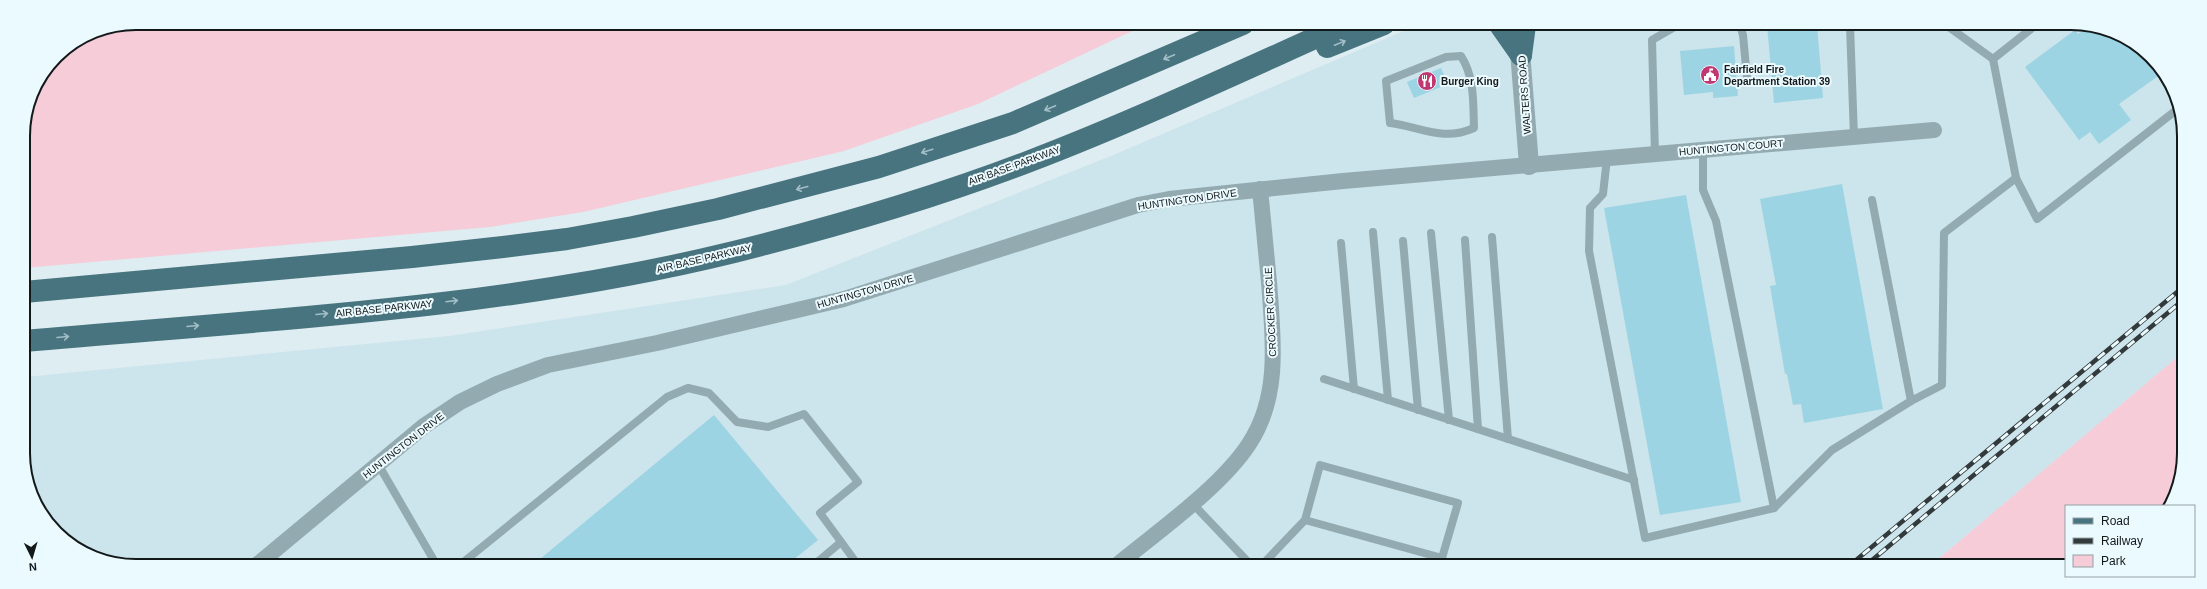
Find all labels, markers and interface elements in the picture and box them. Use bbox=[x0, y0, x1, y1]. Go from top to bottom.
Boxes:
one-way arrow bbox=[1334, 38, 1346, 46]
one-way arrow bbox=[1164, 54, 1176, 61]
street label: WALTERS ROAD bbox=[1516, 55, 1533, 135]
public building icon: Fairfield Fire Department Station 39 bbox=[1699, 64, 1721, 86]
place label: Fairfield Fire Department Station 39 bbox=[1724, 64, 1831, 87]
restaurant icon: Burger King bbox=[1416, 70, 1438, 92]
place label: Burger King bbox=[1441, 76, 1499, 87]
one-way arrow bbox=[1044, 105, 1056, 112]
street label: HUNTINGTON COURT bbox=[1678, 137, 1784, 158]
street label: AIR BASE PARKWAY bbox=[967, 144, 1062, 187]
one-way arrow bbox=[922, 148, 934, 156]
one-way arrow bbox=[796, 185, 809, 192]
street label: HUNTINGTON DRIVE bbox=[1137, 187, 1238, 212]
street label: AIR BASE PARKWAY bbox=[656, 242, 753, 275]
street label: CROCKER CIRCLE bbox=[1263, 267, 1278, 357]
street label: HUNTINGTON DRIVE bbox=[816, 272, 915, 311]
one-way arrow bbox=[445, 297, 458, 305]
street label: AIR BASE PARKWAY bbox=[335, 298, 433, 319]
one-way arrow bbox=[315, 311, 328, 318]
one-way arrow bbox=[186, 322, 199, 329]
one-way arrow bbox=[56, 334, 69, 341]
street label: HUNTINGTON DRIVE bbox=[361, 410, 446, 480]
legend bbox=[2065, 505, 2195, 577]
text: Road bbox=[2101, 514, 2130, 528]
text: Railway bbox=[2101, 534, 2143, 548]
north arrow bbox=[12, 537, 52, 577]
text: Park bbox=[2101, 554, 2127, 568]
text: N bbox=[28, 561, 37, 573]

